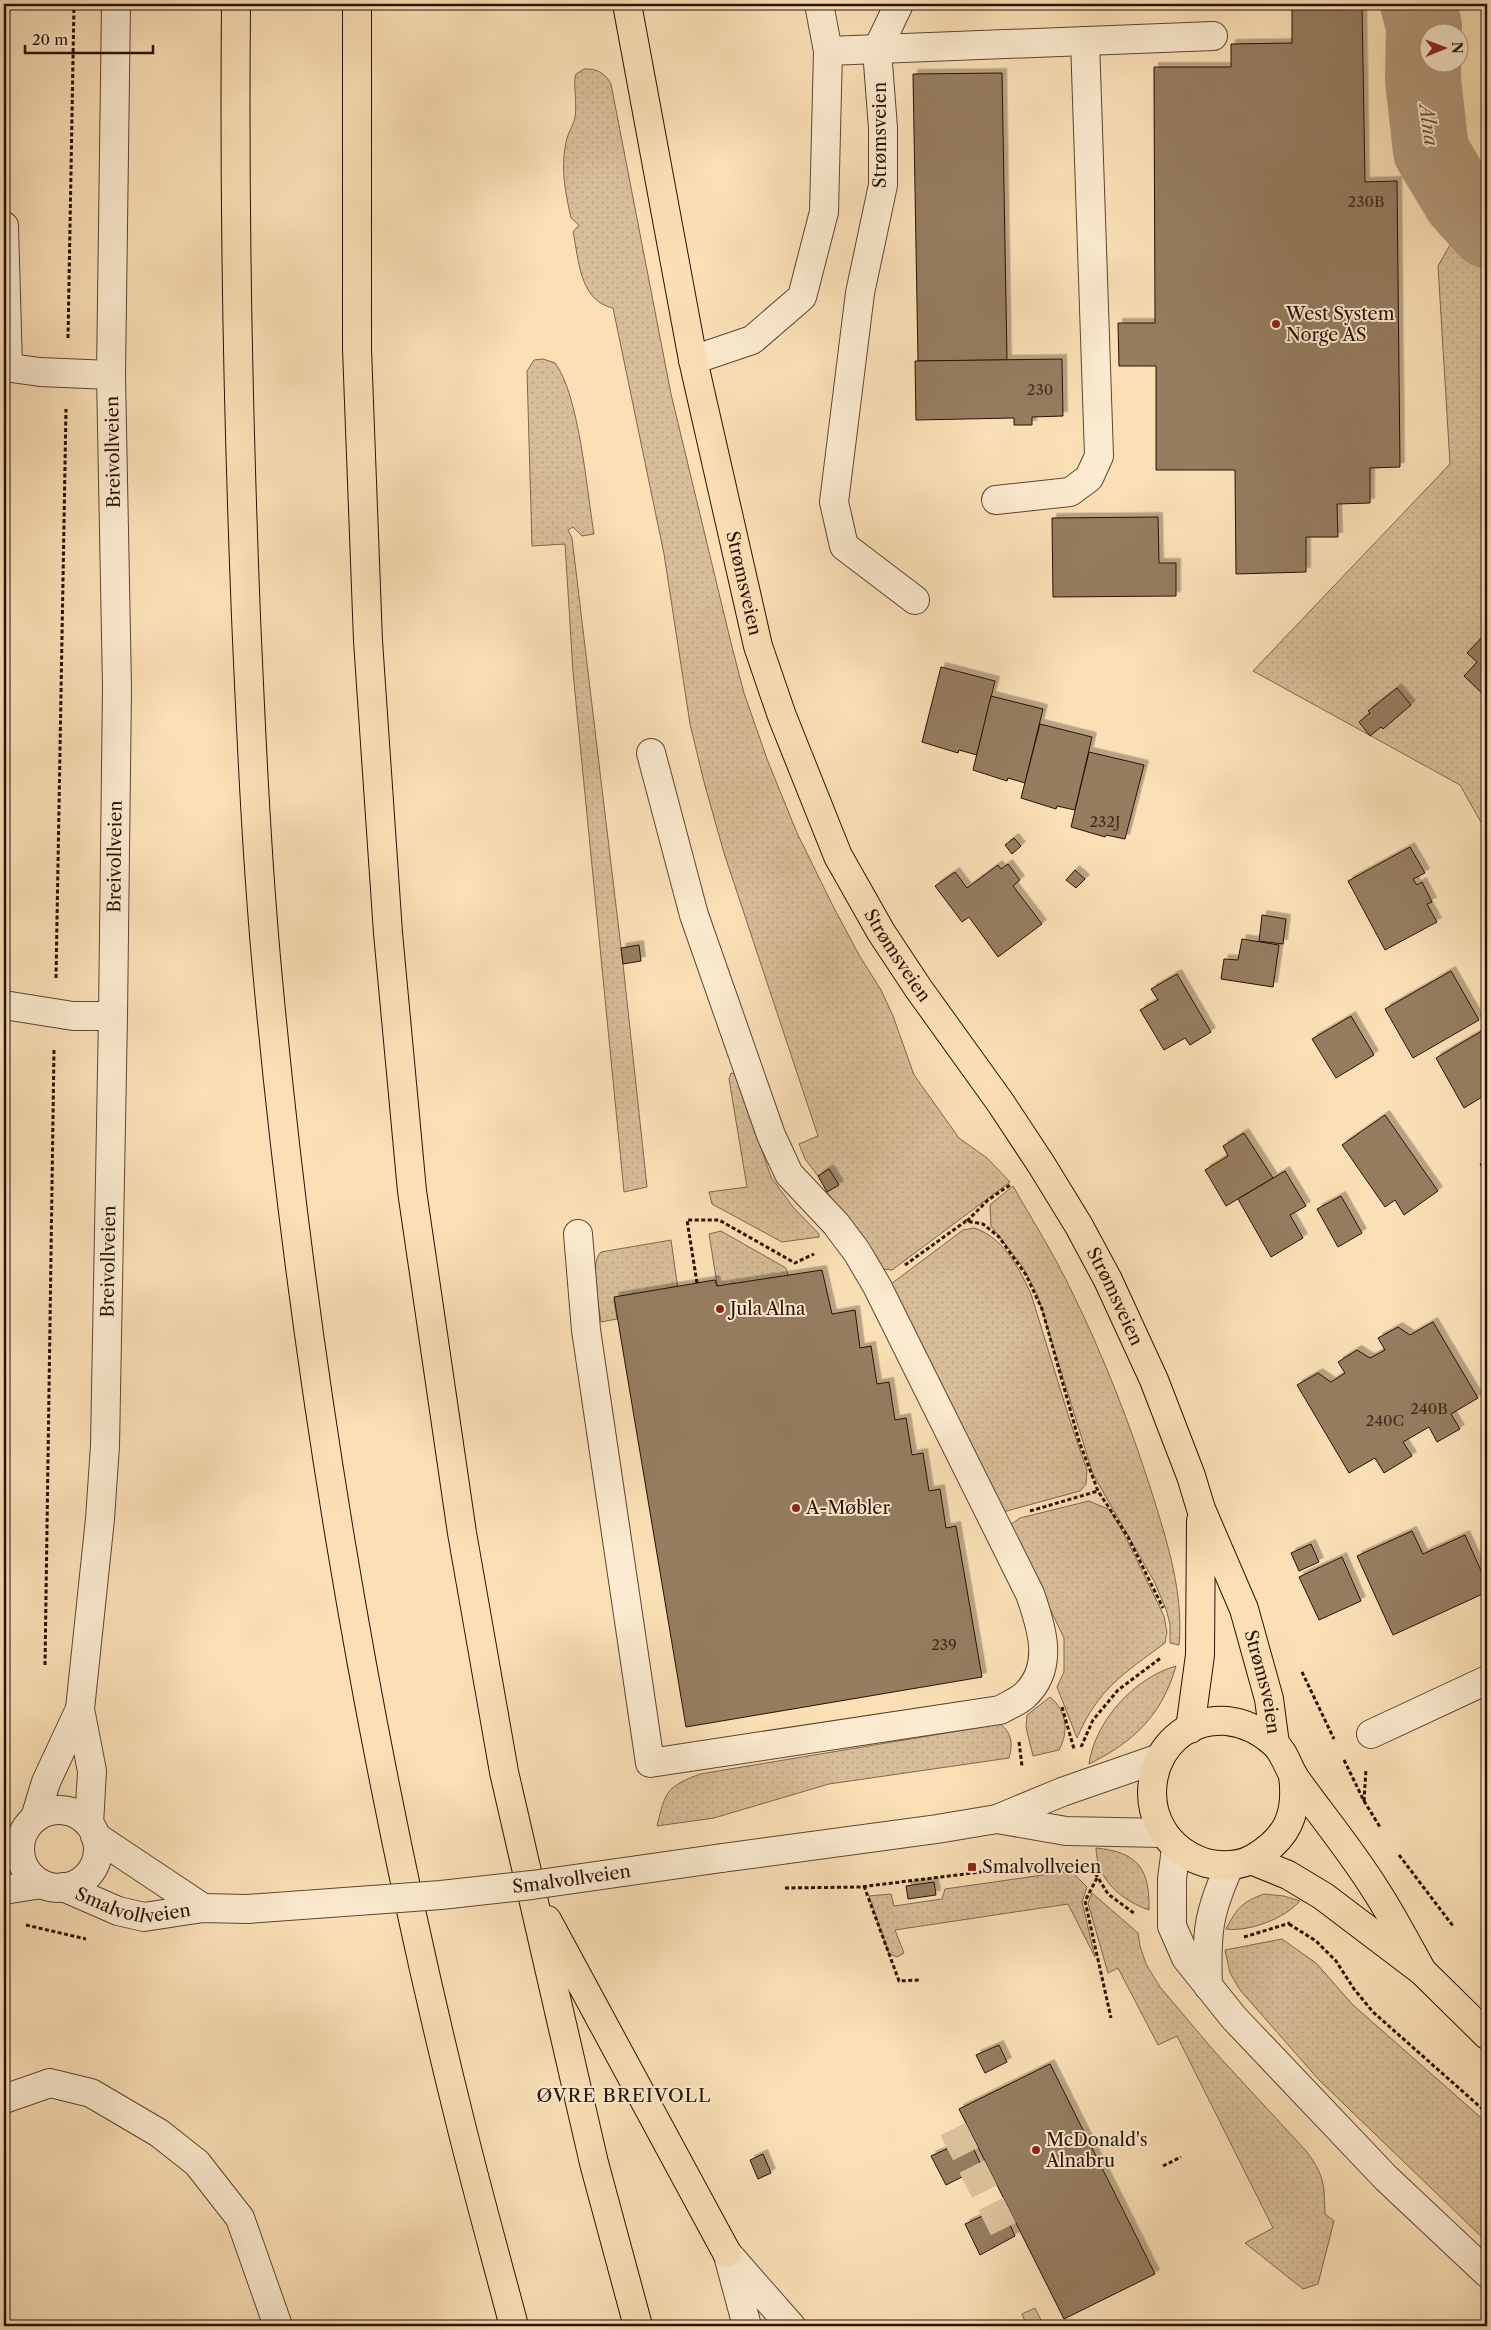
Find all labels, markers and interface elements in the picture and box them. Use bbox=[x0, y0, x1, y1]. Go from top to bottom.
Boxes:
scale bar bbox=[25, 22, 152, 54]
north arrow bbox=[1418, 22, 1468, 72]
text: 20 m bbox=[32, 30, 68, 49]
text: N bbox=[1448, 42, 1466, 54]
street label: Strømsveien bbox=[869, 82, 891, 188]
water label: Alna bbox=[1414, 100, 1443, 148]
house number: 230B bbox=[1348, 192, 1384, 211]
place label: West System Norge AS bbox=[1285, 303, 1395, 346]
marker: West System Norge AS bbox=[1270, 318, 1282, 330]
house number: 230 bbox=[1027, 380, 1053, 399]
street label: Breivollveien bbox=[101, 396, 125, 508]
street label: Strømsveien bbox=[721, 529, 766, 638]
street label: Breivollveien bbox=[103, 800, 127, 913]
house number: 232J bbox=[1090, 812, 1120, 831]
street label: Strømsveien bbox=[859, 905, 935, 1006]
street label: Breivollveien bbox=[96, 1205, 120, 1318]
street label: Strømsveien bbox=[1081, 1243, 1148, 1349]
place label: Jula Alna bbox=[727, 1298, 806, 1320]
marker: Jula Alna bbox=[714, 1303, 726, 1315]
house number: 240B bbox=[1410, 1399, 1448, 1418]
house number: 240C bbox=[1366, 1411, 1404, 1430]
place label: A-Møbler bbox=[805, 1497, 890, 1519]
marker: A-Møbler bbox=[790, 1502, 802, 1514]
street label: Strømsveien bbox=[1239, 1627, 1285, 1735]
house number: 239 bbox=[931, 1635, 957, 1654]
place label: Smalvollveien bbox=[982, 1856, 1101, 1878]
street label: Smalvollveien bbox=[511, 1860, 632, 1898]
marker: Smalvollveien bbox=[966, 1861, 978, 1873]
street label: Smalvollveien bbox=[72, 1883, 192, 1928]
district label: ØVRE BREIVOLL bbox=[537, 2084, 712, 2107]
place label: McDonald's Alnabru bbox=[1045, 2129, 1148, 2172]
marker: McDonald's Alnabru bbox=[1030, 2144, 1042, 2156]

